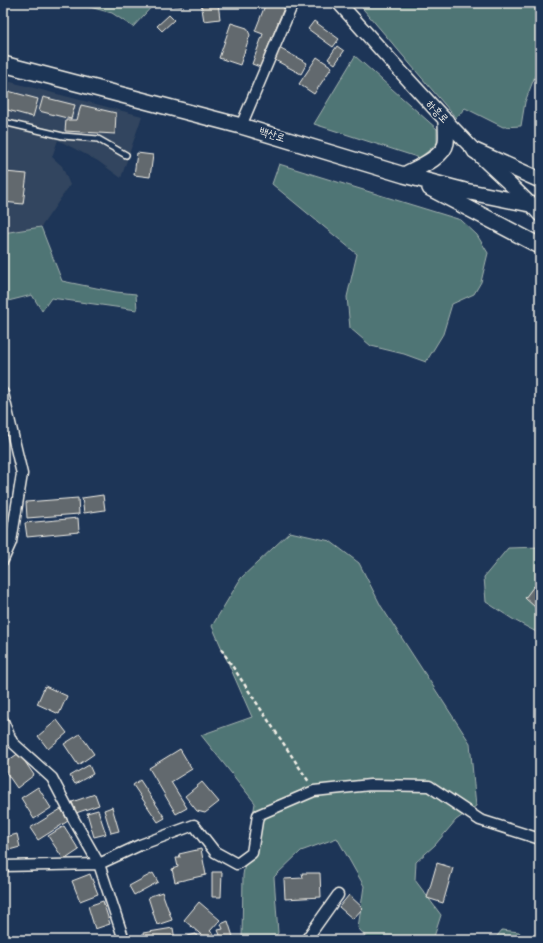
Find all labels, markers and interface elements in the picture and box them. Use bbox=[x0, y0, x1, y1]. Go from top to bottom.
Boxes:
street label: 하흥로 bbox=[421, 96, 453, 128]
street label: 백산로 bbox=[257, 123, 287, 148]

